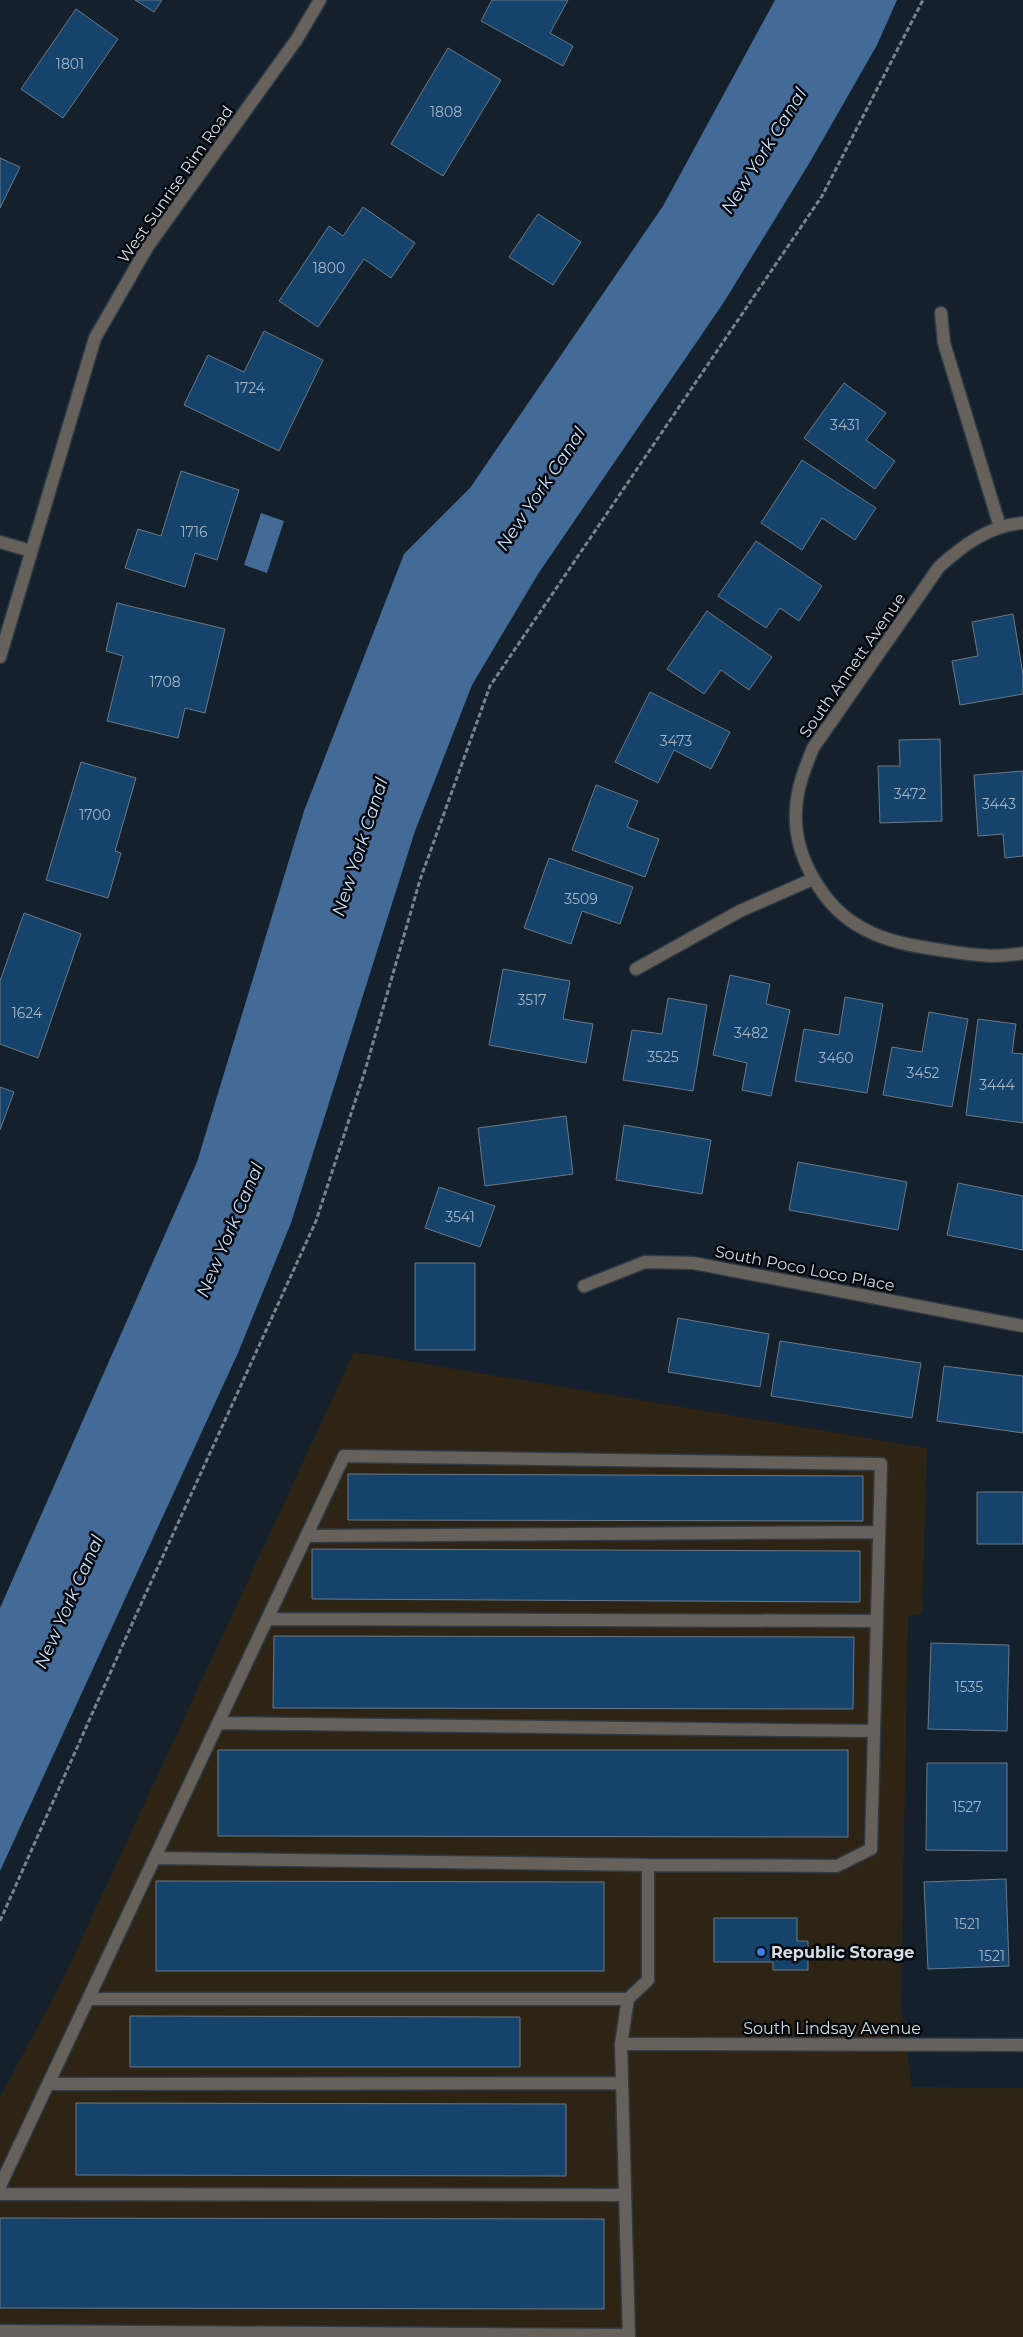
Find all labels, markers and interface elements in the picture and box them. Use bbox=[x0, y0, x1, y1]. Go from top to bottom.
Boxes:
house number: 1801 bbox=[56, 55, 84, 73]
water label: New York Canal bbox=[716, 84, 812, 218]
street label: West Sunrise Rim Road bbox=[114, 102, 237, 267]
house number: 1808 bbox=[430, 103, 462, 121]
house number: 1800 bbox=[313, 259, 345, 277]
house number: 1724 bbox=[235, 379, 266, 397]
house number: 3431 bbox=[830, 416, 860, 434]
water label: New York Canal bbox=[492, 423, 591, 555]
house number: 1716 bbox=[180, 523, 208, 541]
street label: South Annett Avenue bbox=[795, 589, 910, 741]
house number: 1708 bbox=[149, 673, 181, 691]
house number: 3473 bbox=[660, 732, 692, 750]
water label: New York Canal bbox=[327, 775, 393, 919]
house number: 3472 bbox=[894, 785, 926, 803]
house number: 3443 bbox=[982, 795, 1016, 813]
house number: 1700 bbox=[79, 806, 111, 824]
house number: 3509 bbox=[564, 890, 598, 908]
house number: 3517 bbox=[518, 991, 546, 1009]
house number: 1624 bbox=[12, 1004, 43, 1022]
house number: 3482 bbox=[734, 1024, 768, 1042]
house number: 3525 bbox=[647, 1048, 679, 1066]
house number: 3460 bbox=[819, 1049, 853, 1067]
house number: 3452 bbox=[907, 1064, 940, 1082]
house number: 3444 bbox=[979, 1076, 1016, 1094]
water label: New York Canal bbox=[192, 1159, 268, 1301]
house number: 3541 bbox=[445, 1208, 475, 1226]
street label: South Poco Loco Place bbox=[713, 1242, 896, 1295]
water label: New York Canal bbox=[30, 1531, 108, 1672]
house number: 1535 bbox=[955, 1678, 983, 1696]
house number: 1527 bbox=[952, 1798, 982, 1816]
house number: 1521 bbox=[954, 1915, 980, 1933]
place label: Republic Storage bbox=[771, 1943, 914, 1962]
marker: Republic Storage bbox=[755, 1946, 767, 1958]
house number: 1521 bbox=[979, 1947, 1005, 1965]
street label: South Lindsay Avenue bbox=[743, 2019, 921, 2038]

